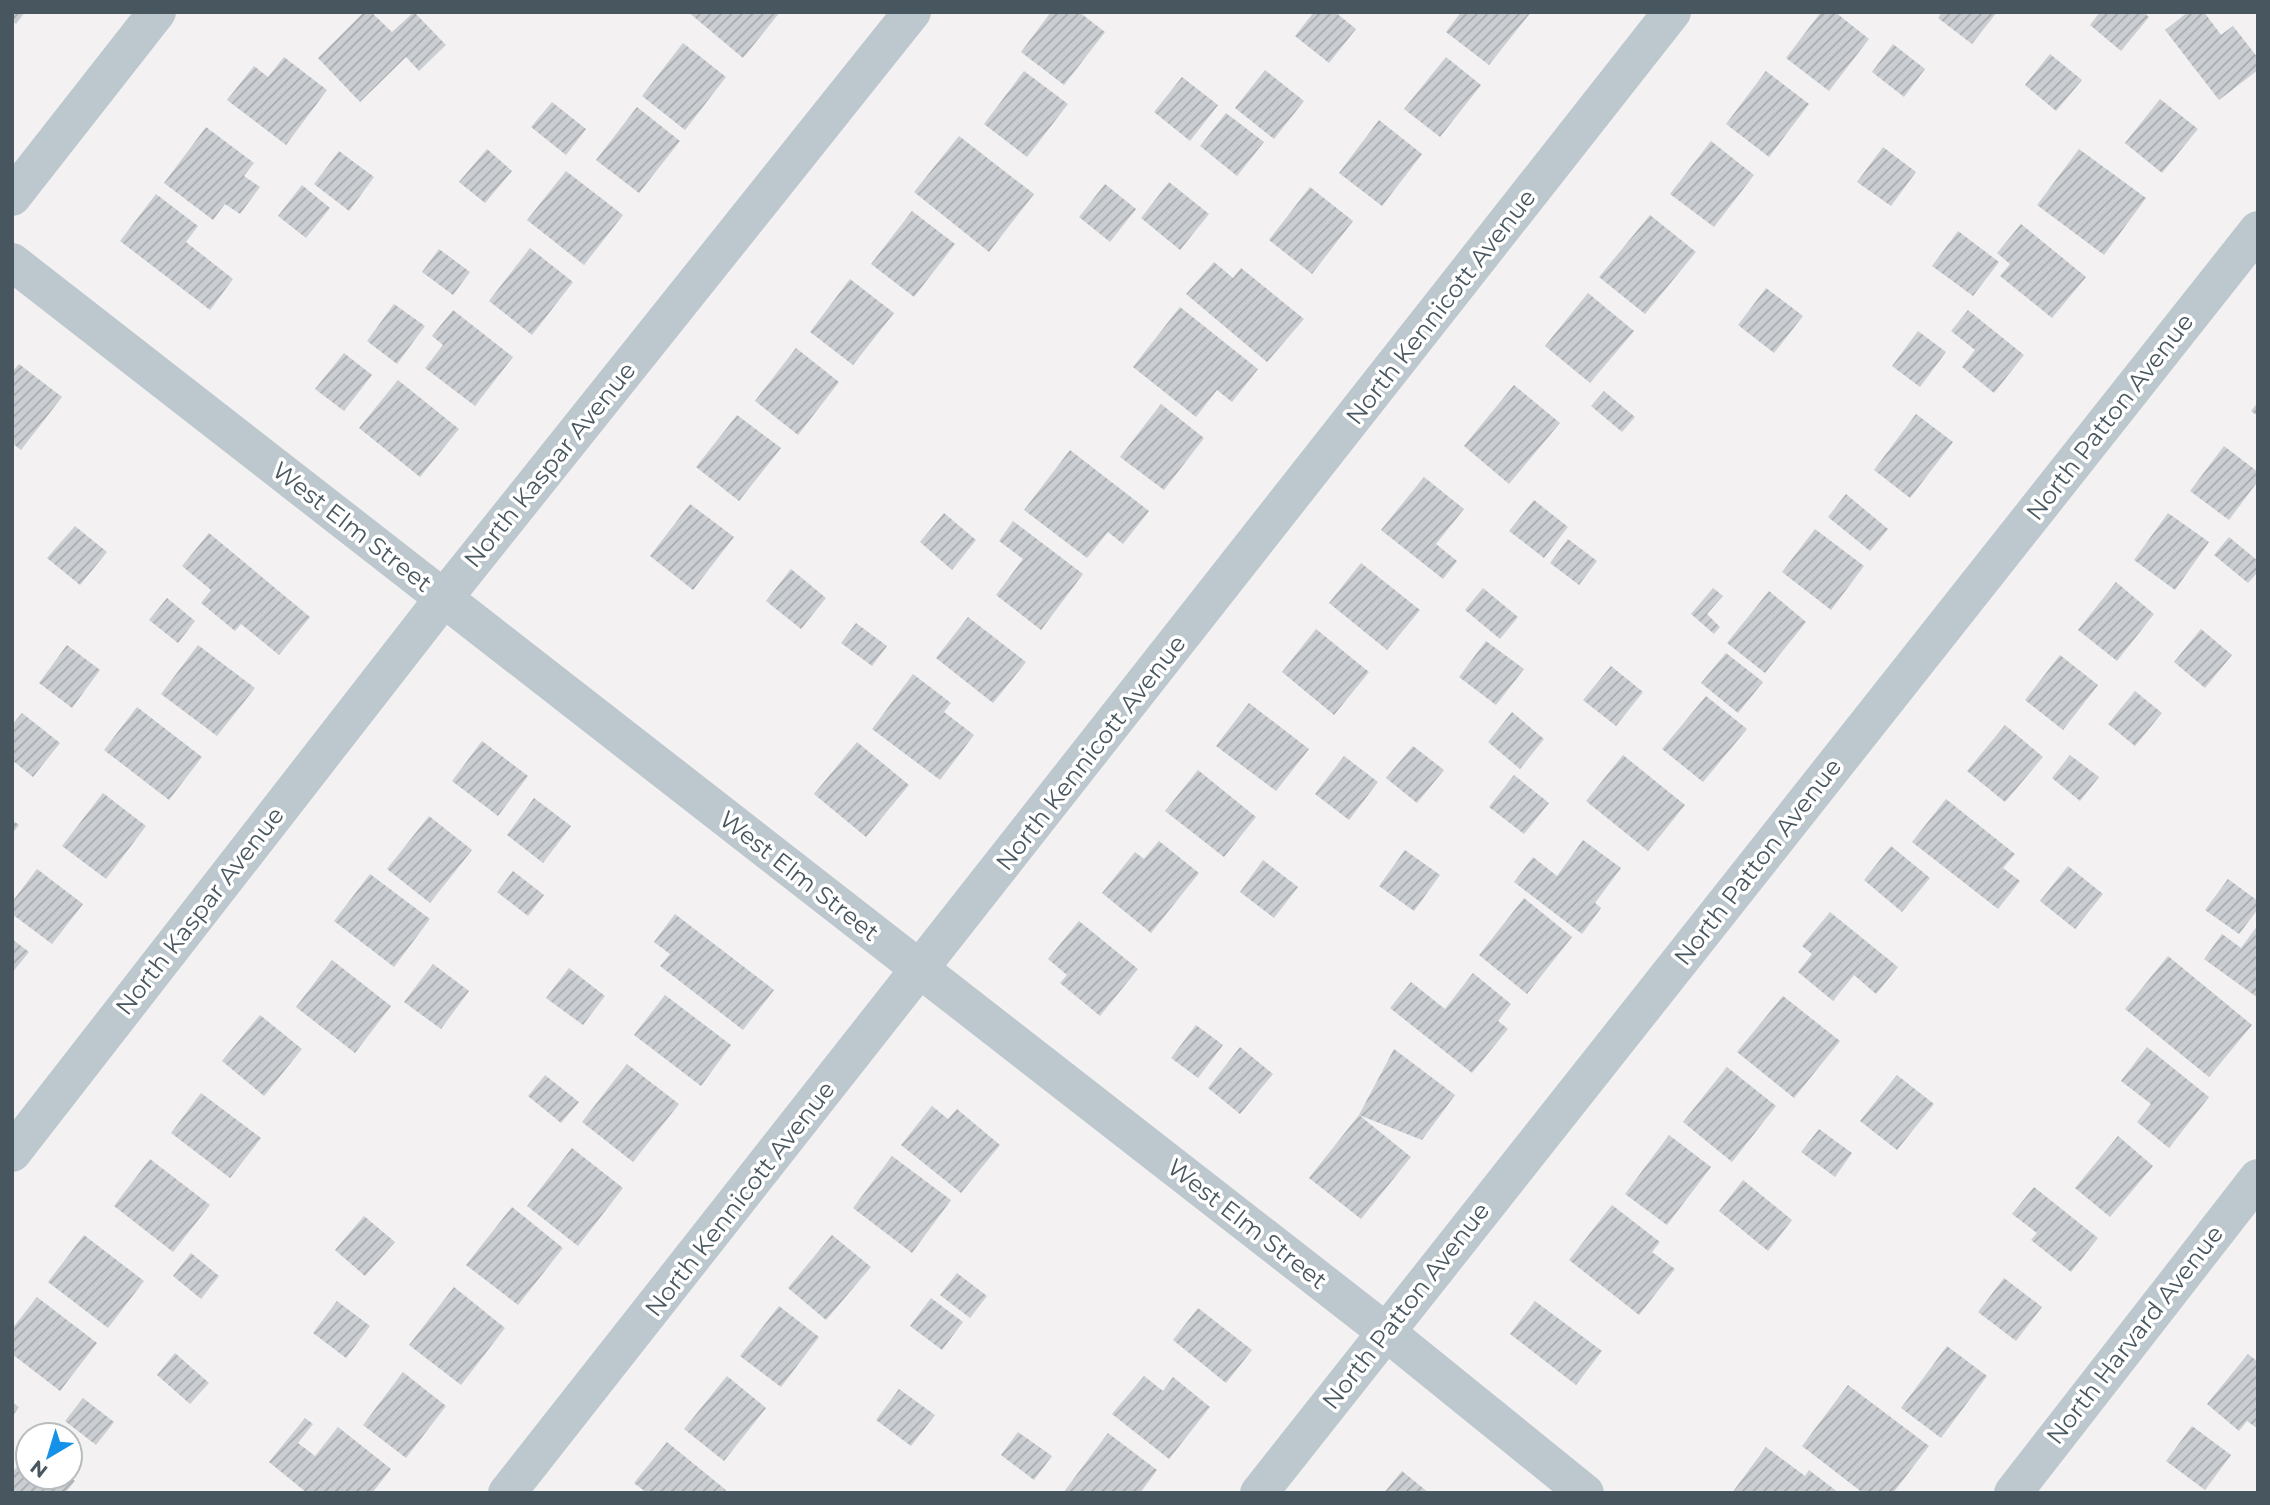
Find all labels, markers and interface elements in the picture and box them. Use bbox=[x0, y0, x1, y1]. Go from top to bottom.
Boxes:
street label: North Kennicott Avenue bbox=[1340, 183, 1542, 430]
street label: North Patton Avenue bbox=[2020, 307, 2199, 526]
street label: North Kaspar Avenue bbox=[458, 356, 642, 573]
street label: West Elm Street bbox=[267, 455, 438, 598]
street label: North Kennicott Avenue bbox=[990, 629, 1192, 876]
street label: North Patton Avenue bbox=[1668, 752, 1847, 971]
street label: North Kaspar Avenue bbox=[109, 801, 290, 1021]
street label: West Elm Street bbox=[714, 804, 885, 947]
street label: North Kennicott Avenue bbox=[639, 1075, 841, 1322]
street label: West Elm Street bbox=[1162, 1152, 1333, 1295]
street label: North Patton Avenue bbox=[1316, 1196, 1495, 1415]
street label: North Harvard Avenue bbox=[2040, 1220, 2229, 1450]
north arrow bbox=[14, 1421, 84, 1491]
text: N bbox=[26, 1455, 52, 1483]

